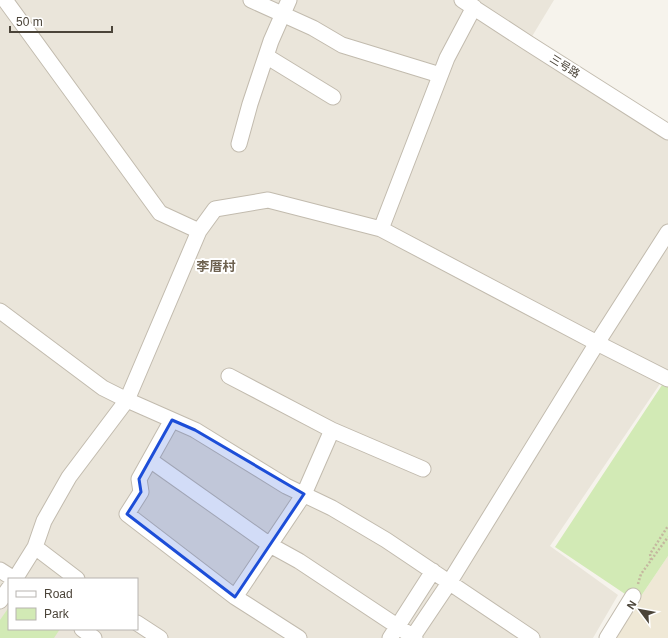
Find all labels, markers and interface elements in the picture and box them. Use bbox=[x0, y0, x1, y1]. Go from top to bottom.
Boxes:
scale bar bbox=[10, 8, 112, 34]
text: 50 m bbox=[16, 15, 43, 29]
street label: 三号路 bbox=[548, 52, 582, 80]
district label: 李厝村 bbox=[196, 259, 236, 274]
legend bbox=[8, 578, 138, 630]
text: Road bbox=[44, 587, 73, 601]
north arrow bbox=[620, 590, 660, 630]
text: N bbox=[624, 598, 639, 611]
text: Park bbox=[44, 607, 70, 621]

